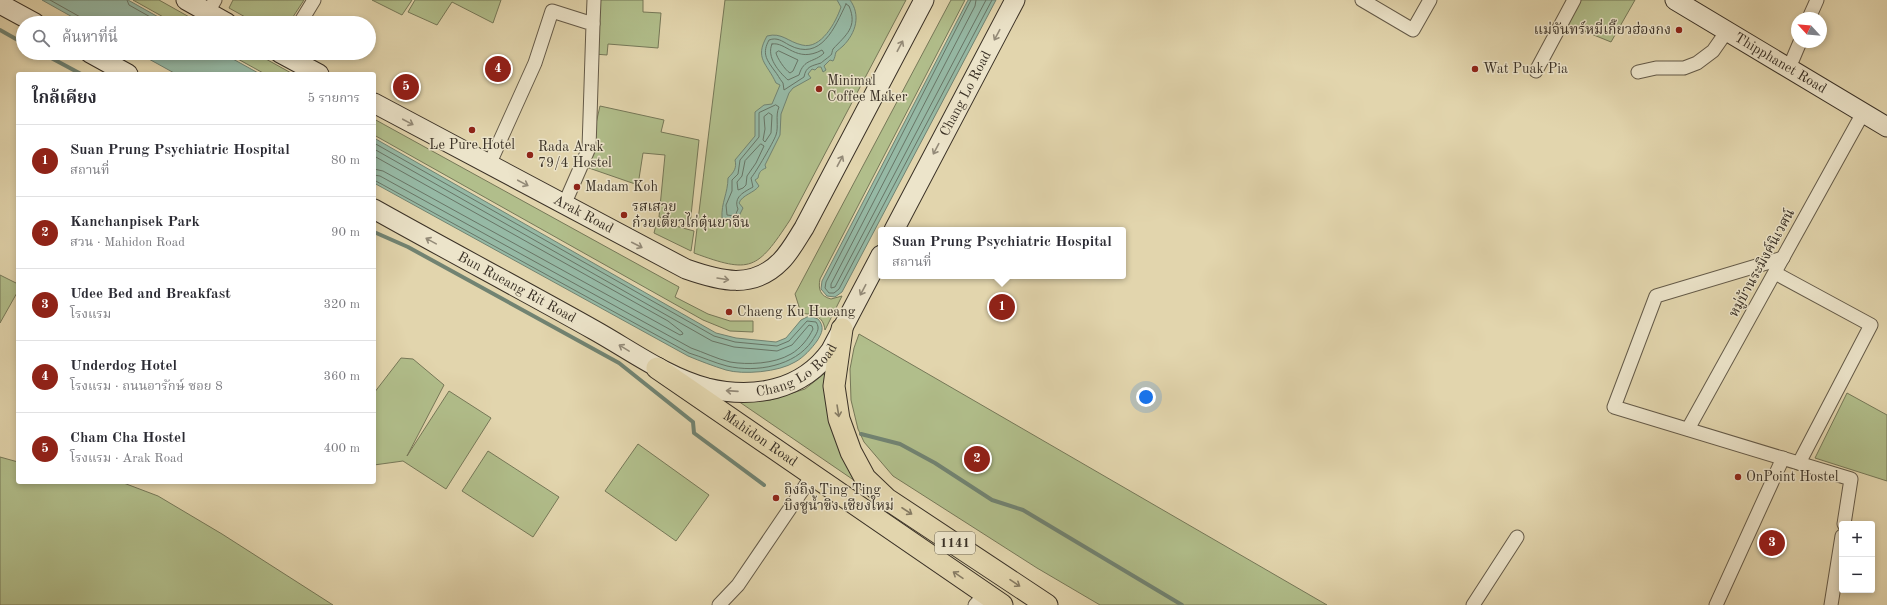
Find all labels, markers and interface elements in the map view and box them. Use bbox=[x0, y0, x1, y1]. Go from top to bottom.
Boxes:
north arrow bbox=[1791, 12, 1827, 48]
search box bbox=[16, 16, 376, 60]
place label: แม่จันทร์หมี่เกี๊ยวฮ่องกง bbox=[1534, 19, 1671, 37]
marker: แม่จันทร์หมี่เกี๊ยวฮ่องกง bbox=[1674, 25, 1684, 35]
icon: search bbox=[30, 27, 52, 49]
one-way arrow bbox=[993, 28, 1001, 40]
street label: Thipphanet Road bbox=[1732, 30, 1829, 96]
text: ค้นหาที่นี่ bbox=[62, 31, 118, 46]
one-way arrow bbox=[897, 40, 904, 52]
street label: Chang Lo Road bbox=[938, 49, 994, 139]
pin: 4 bbox=[485, 54, 511, 84]
place label: Wat Puak Pia bbox=[1483, 62, 1568, 76]
marker: Wat Puak Pia bbox=[1470, 64, 1480, 74]
pin: 5 bbox=[393, 72, 419, 102]
place label: Minimal Coffee Maker bbox=[827, 74, 908, 104]
marker: Minimal Coffee Maker bbox=[814, 84, 824, 94]
text: ใกล้เคียง bbox=[32, 90, 97, 107]
text: 5 รายการ bbox=[307, 92, 360, 105]
one-way arrow bbox=[402, 119, 414, 126]
marker: Le Pure Hotel bbox=[467, 125, 477, 135]
place label: Le Pure Hotel bbox=[429, 138, 515, 152]
place label: Rada Arak 79/4 Hostel bbox=[538, 140, 612, 170]
text: Suan Prung Psychiatric Hospital bbox=[70, 143, 290, 158]
one-way arrow bbox=[932, 143, 940, 155]
marker: Rada Arak 79/4 Hostel bbox=[525, 150, 535, 160]
text: 1 bbox=[41, 154, 49, 167]
text: 80 m bbox=[331, 154, 360, 167]
one-way arrow bbox=[836, 155, 844, 167]
text: สถานที่ bbox=[70, 164, 109, 177]
one-way arrow bbox=[517, 180, 529, 188]
place label: Madam Koh bbox=[585, 180, 658, 194]
marker: Madam Koh bbox=[572, 182, 582, 192]
street label: Arak Road bbox=[551, 193, 616, 236]
place label: รสเสวย ก๋วยเตี๋ยวไก่ตุ๋นยาจีน bbox=[632, 200, 749, 231]
street label: หมู่บ้านระมิงค์นิเวศน์ bbox=[1724, 205, 1798, 320]
marker: รสเสวย ก๋วยเตี๋ยวไก่ตุ๋นยาจีน bbox=[619, 210, 629, 220]
text: Kanchanpisek Park bbox=[70, 215, 200, 230]
text: 2 bbox=[41, 226, 49, 239]
text: 90 m bbox=[331, 226, 360, 239]
popup bbox=[878, 227, 1126, 279]
text: Suan Prung Psychiatric Hospital bbox=[892, 235, 1112, 250]
text: สวน · Mahidon Road bbox=[70, 236, 185, 249]
one-way arrow bbox=[425, 236, 437, 244]
one-way arrow bbox=[631, 242, 643, 249]
street label: Bun Rueang Rit Road bbox=[455, 250, 578, 325]
text: สถานที่ bbox=[892, 256, 931, 269]
one-way arrow bbox=[717, 276, 730, 284]
one-way arrow bbox=[859, 283, 866, 295]
text: Udee Bed and Breakfast bbox=[70, 287, 231, 302]
pin: 1 bbox=[989, 292, 1015, 322]
text: 3 bbox=[41, 298, 49, 311]
text: 320 m bbox=[323, 298, 360, 311]
place label: Chaeng Ku Hueang bbox=[737, 305, 856, 319]
marker: Chaeng Ku Hueang bbox=[724, 307, 734, 317]
text: โรงแรม bbox=[70, 308, 111, 321]
street label: Chang Lo Road bbox=[755, 342, 840, 399]
one-way arrow bbox=[618, 343, 630, 351]
text: Underdog Hotel bbox=[70, 359, 177, 374]
text: 4 bbox=[41, 370, 49, 383]
text: 360 m bbox=[323, 370, 360, 383]
text: โรงแรม · ถนนอารักษ์ ซอย 8 bbox=[70, 380, 223, 393]
your location bbox=[1136, 387, 1156, 407]
one-way arrow bbox=[726, 388, 739, 395]
one-way arrow bbox=[834, 404, 842, 417]
street label: Mahidon Road bbox=[720, 408, 800, 469]
text: Cham Cha Hostel bbox=[70, 431, 186, 446]
text: 5 bbox=[41, 442, 49, 455]
text: 400 m bbox=[323, 442, 360, 455]
pin: 2 bbox=[964, 444, 990, 474]
text: โรงแรม · Arak Road bbox=[70, 452, 183, 465]
place label: OnPoint Hostel bbox=[1746, 470, 1839, 484]
marker: OnPoint Hostel bbox=[1733, 472, 1743, 482]
place label: ถิงถิง Ting Ting บิงซูน้ำขิง เชียงใหม่ bbox=[784, 482, 894, 514]
marker: ถิงถิง Ting Ting บิงซูน้ำขิง เชียงใหม่ bbox=[771, 493, 781, 503]
one-way arrow bbox=[901, 507, 912, 515]
map controls bbox=[1839, 521, 1875, 593]
button: + bbox=[1839, 521, 1875, 557]
pin: 3 bbox=[1759, 528, 1785, 558]
road number: 1141 bbox=[935, 532, 975, 554]
button: − bbox=[1839, 557, 1875, 593]
one-way arrow bbox=[953, 571, 964, 579]
one-way arrow bbox=[1009, 579, 1020, 587]

